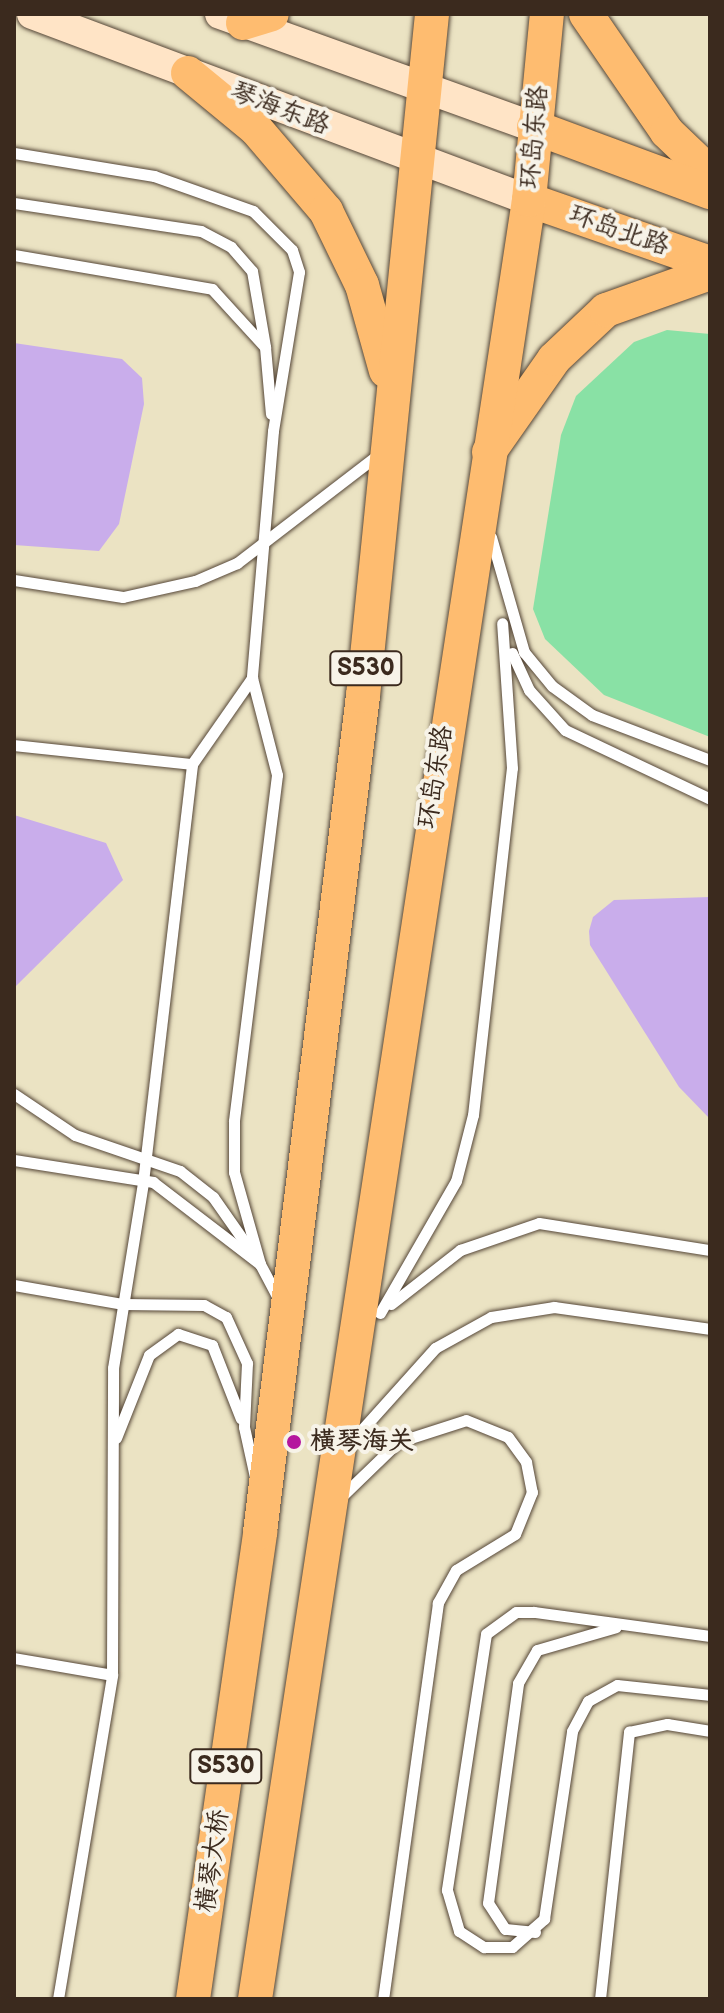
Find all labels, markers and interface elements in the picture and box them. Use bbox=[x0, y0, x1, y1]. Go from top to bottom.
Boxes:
street label: 琴海东路 bbox=[226, 76, 334, 142]
street label: 环岛东路 bbox=[515, 84, 555, 190]
street label: 环岛北路 bbox=[565, 199, 673, 263]
road number: S530 bbox=[328, 648, 404, 688]
street label: 环岛东路 bbox=[412, 723, 460, 831]
place label: 横琴海关 bbox=[310, 1426, 414, 1458]
marker: 横琴海关 bbox=[285, 1433, 303, 1451]
road number: S530 bbox=[188, 1746, 264, 1786]
street label: 横琴大桥 bbox=[190, 1807, 236, 1915]

